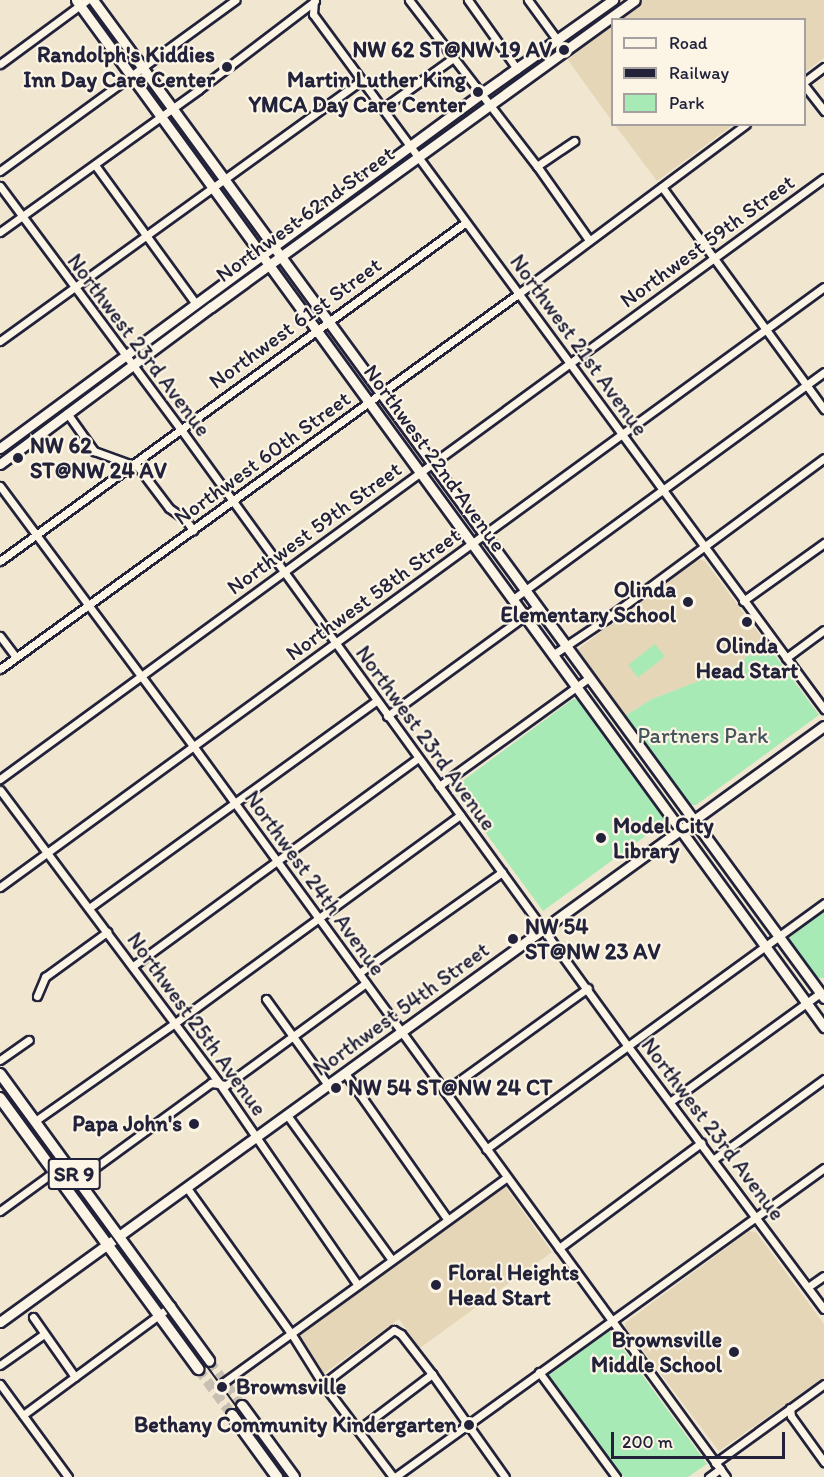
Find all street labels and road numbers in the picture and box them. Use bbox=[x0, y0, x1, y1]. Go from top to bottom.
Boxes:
street label: Northwest 62nd Street bbox=[211, 141, 399, 287]
street label: Northwest 59th Street bbox=[615, 169, 799, 313]
street label: Northwest 23rd Avenue bbox=[62, 249, 216, 441]
street label: Northwest 21st Avenue bbox=[505, 250, 653, 440]
street label: Northwest 61st Street bbox=[204, 252, 386, 394]
street label: Northwest 22nd Avenue bbox=[358, 360, 512, 556]
street label: Northwest 60th Street bbox=[169, 385, 355, 531]
street label: Northwest 59th Street bbox=[222, 456, 406, 600]
street label: Northwest 58th Street bbox=[281, 522, 465, 666]
street label: Northwest 23rd Avenue bbox=[350, 641, 502, 835]
street label: Northwest 24th Avenue bbox=[239, 786, 391, 980]
street label: Northwest 25th Avenue bbox=[122, 927, 272, 1121]
street label: Northwest 54th Street bbox=[308, 936, 494, 1082]
street label: Northwest 23rd Avenue bbox=[636, 1033, 790, 1225]
road number: SR 9 bbox=[47, 1156, 101, 1192]

